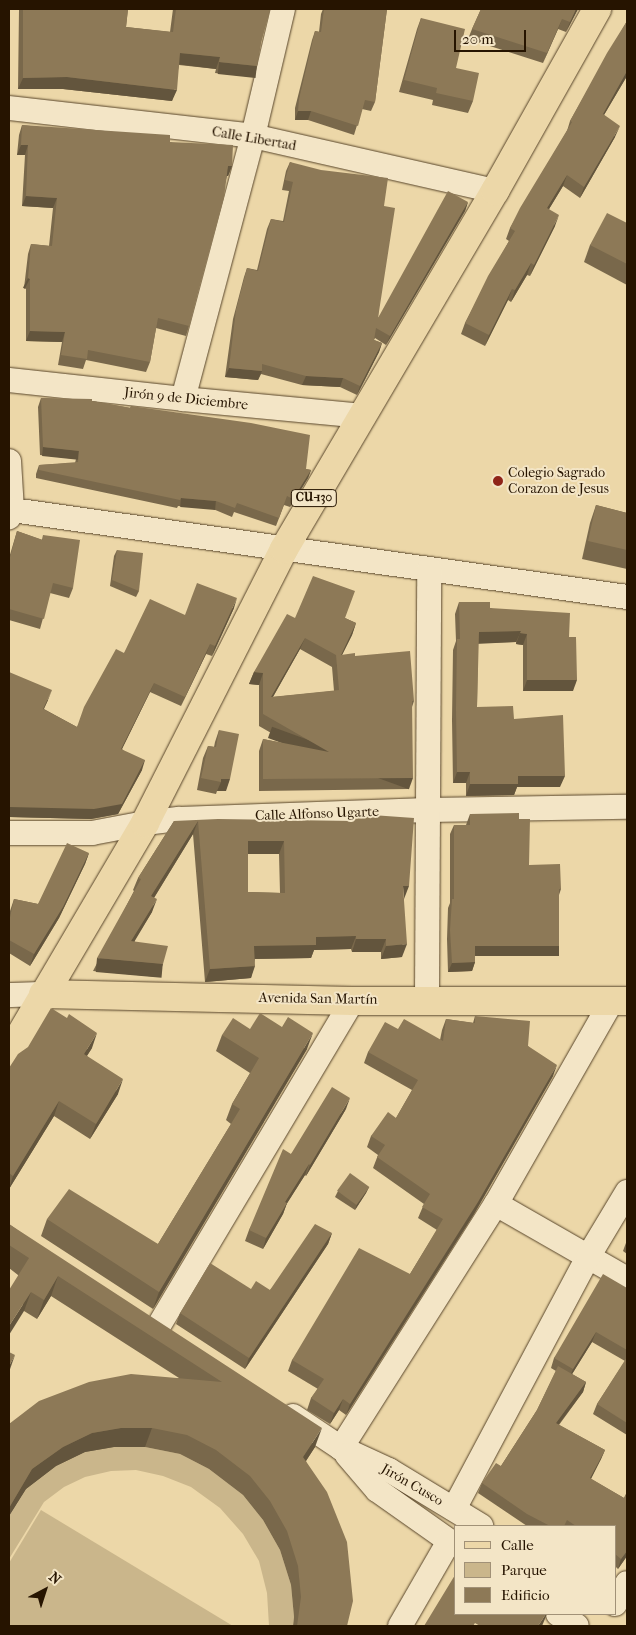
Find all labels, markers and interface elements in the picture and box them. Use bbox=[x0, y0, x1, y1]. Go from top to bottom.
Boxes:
scale bar bbox=[456, 20, 528, 52]
text: 20 m bbox=[462, 30, 494, 48]
street label: Calle Libertad bbox=[211, 123, 297, 155]
street label: Jirón 9 de Diciembre bbox=[123, 384, 249, 414]
place label: Colegio Sagrado Corazon de Jesus bbox=[508, 465, 609, 498]
marker: Colegio Sagrado Corazon de Jesus bbox=[492, 475, 504, 487]
road number: CU-130 bbox=[290, 488, 338, 508]
street label: Calle Alfonso Ugarte bbox=[255, 803, 379, 825]
street label: Avenida San Martín bbox=[258, 990, 378, 1008]
street label: Jirón Cusco bbox=[378, 1460, 446, 1510]
legend bbox=[454, 1525, 616, 1615]
text: Calle bbox=[501, 1536, 534, 1554]
text: Parque bbox=[501, 1561, 547, 1579]
north arrow bbox=[20, 1565, 70, 1615]
text: N bbox=[45, 1568, 64, 1588]
text: Edificio bbox=[501, 1586, 550, 1604]

